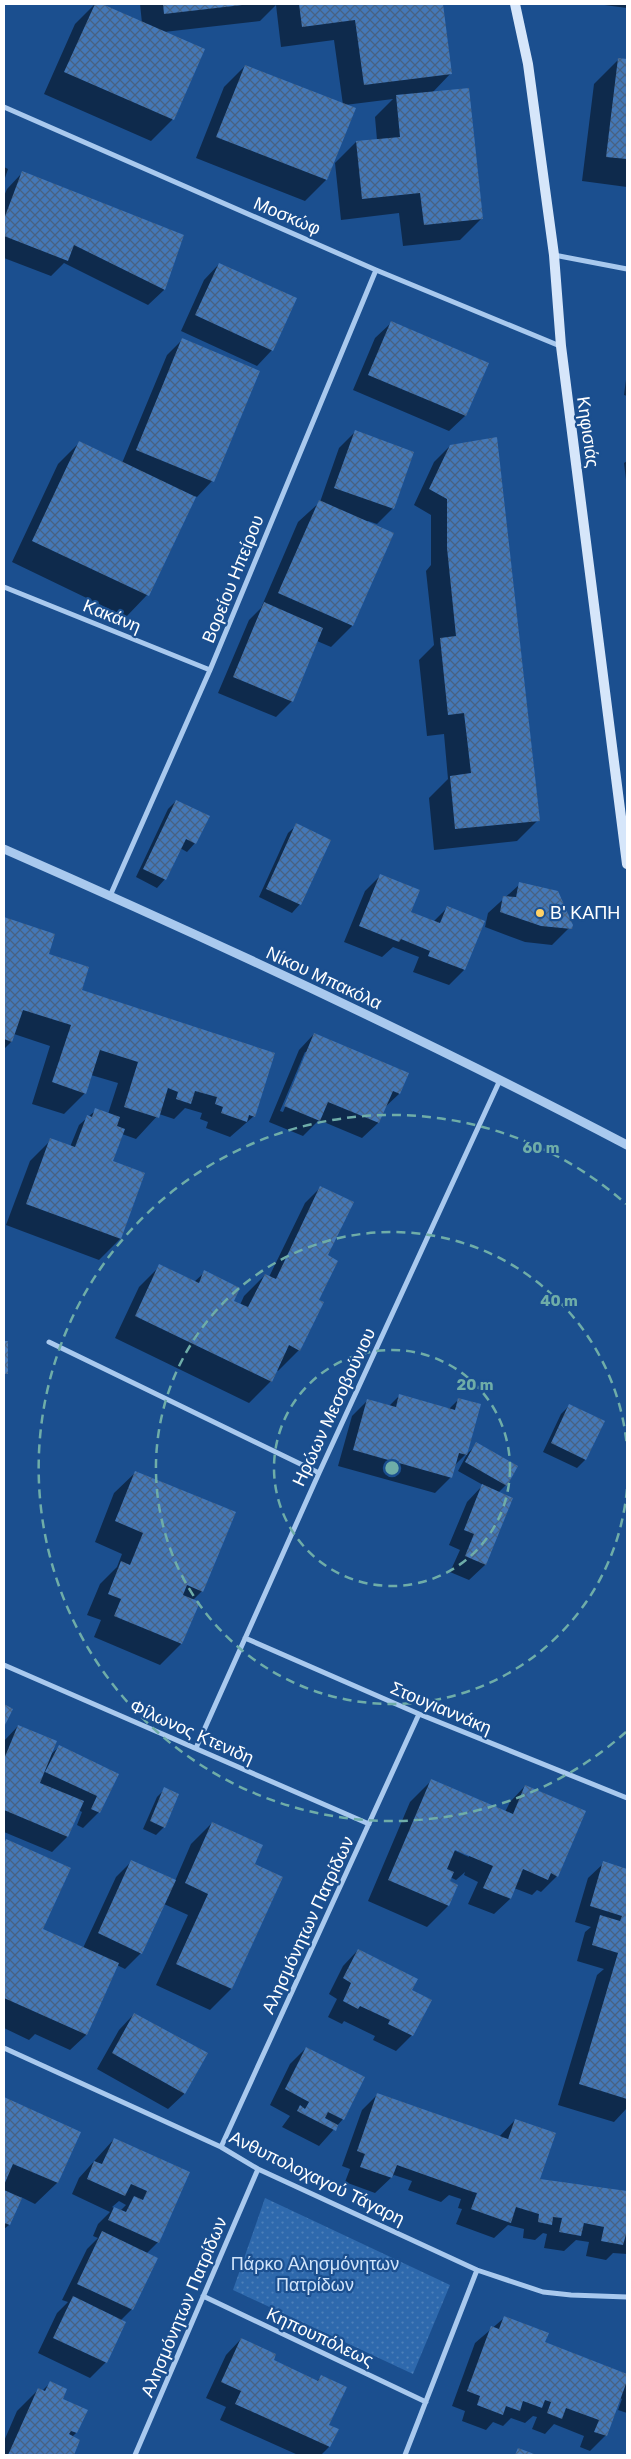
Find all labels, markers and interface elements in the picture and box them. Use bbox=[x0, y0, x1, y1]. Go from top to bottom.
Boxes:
street label: Μοσκώφ bbox=[250, 192, 324, 240]
street label: Κηφισιάς bbox=[572, 395, 604, 469]
street label: Βορείου Ηπείρου bbox=[197, 512, 269, 646]
street label: Κακάνη bbox=[80, 594, 144, 638]
place label: Β' ΚΑΠΗ bbox=[550, 902, 620, 924]
marker: Β' ΚΑΠΗ bbox=[534, 907, 546, 919]
street label: Νίκου Μπακόλα bbox=[263, 942, 385, 1014]
text: 60 m bbox=[523, 1139, 559, 1157]
text: 40 m bbox=[540, 1292, 578, 1310]
street label: Ηρώων Μεσοβούνιου bbox=[288, 1324, 380, 1490]
text: 20 m bbox=[457, 1376, 493, 1394]
centre of rings bbox=[383, 1459, 401, 1477]
street label: Στουγιαννάκη bbox=[387, 1677, 495, 1739]
street label: Φίλωνος Κτενιδη bbox=[127, 1695, 257, 1769]
street label: Αλησμόνητων Πατρίδων bbox=[257, 1833, 359, 2017]
street label: Ανθυπολοχαγού Τάγαρη bbox=[226, 2126, 408, 2230]
street label: Αλησμόνητων Πατρίδων bbox=[136, 2214, 232, 2400]
park label: Πάρκο Αλησμόνητων Πατρίδων bbox=[231, 2253, 399, 2296]
street label: Κηπουπόλεως bbox=[263, 2303, 377, 2372]

